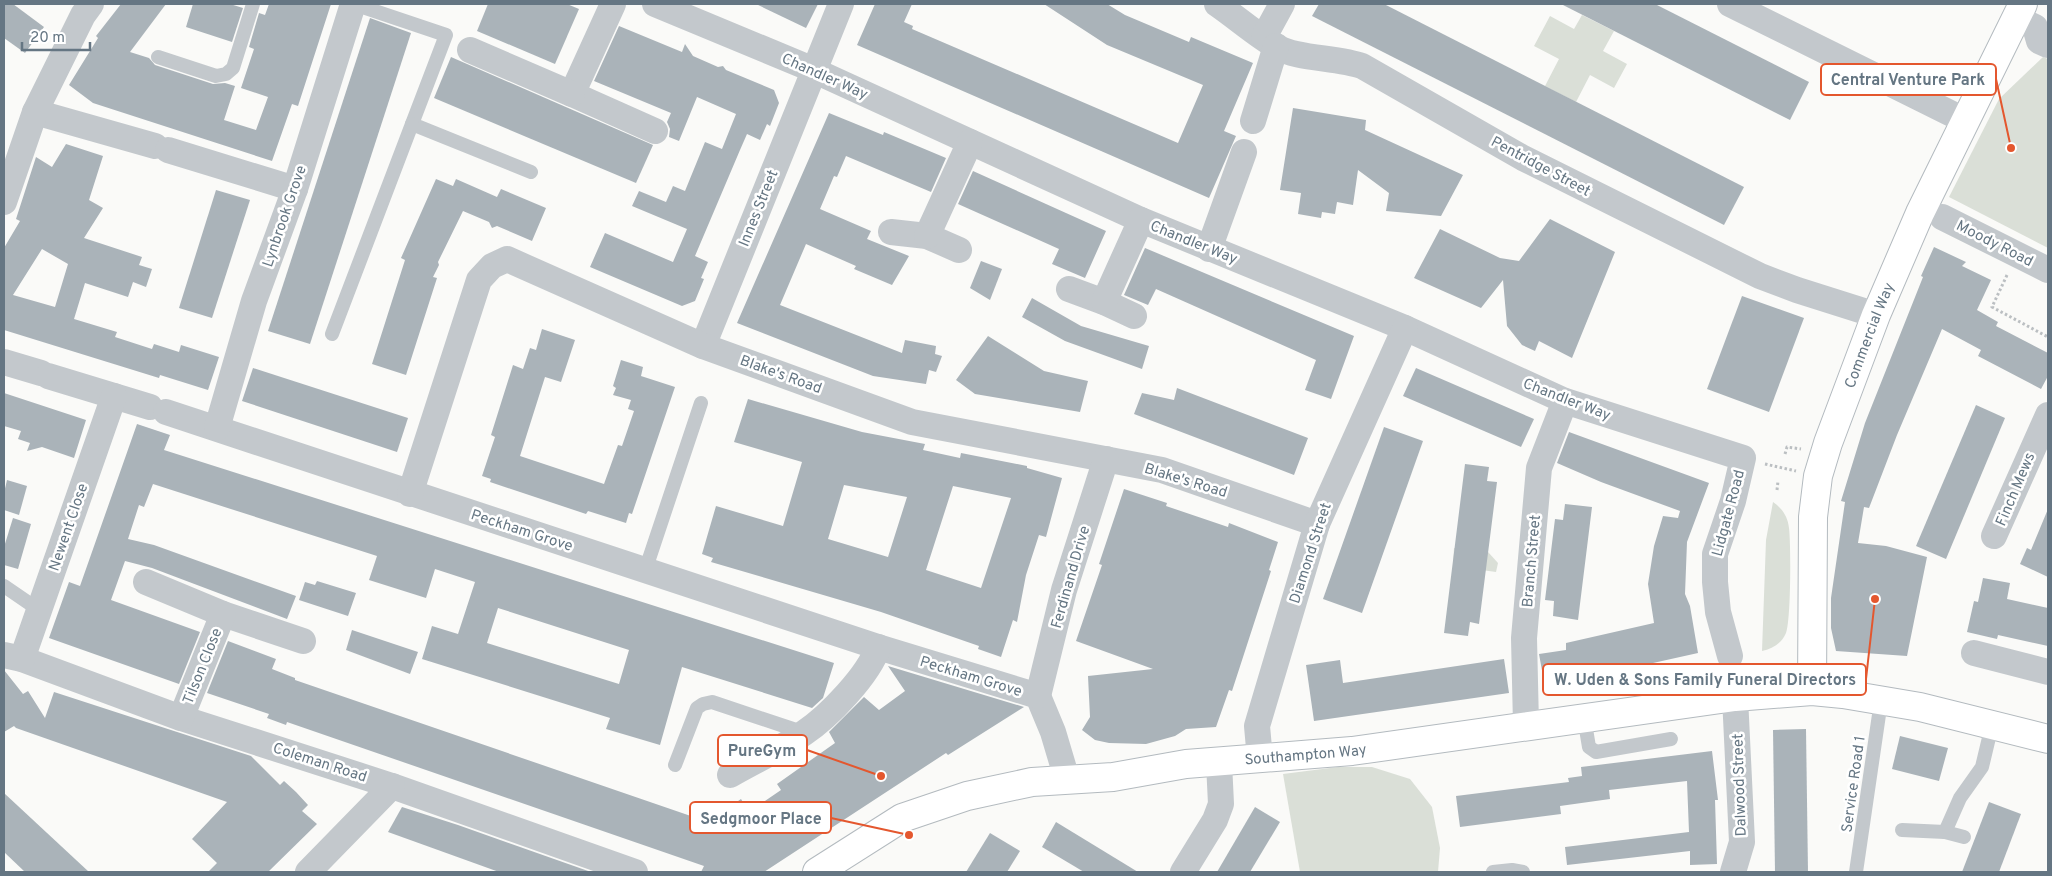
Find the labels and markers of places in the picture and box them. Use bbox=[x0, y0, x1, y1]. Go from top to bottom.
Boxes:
callout: Central Venture Park bbox=[1821, 64, 1996, 95]
callout: W. Uden & Sons Family Funeral Directors bbox=[1543, 664, 1866, 695]
callout: PureGym bbox=[718, 735, 807, 766]
callout: Sedgmoor Place bbox=[690, 802, 831, 833]

